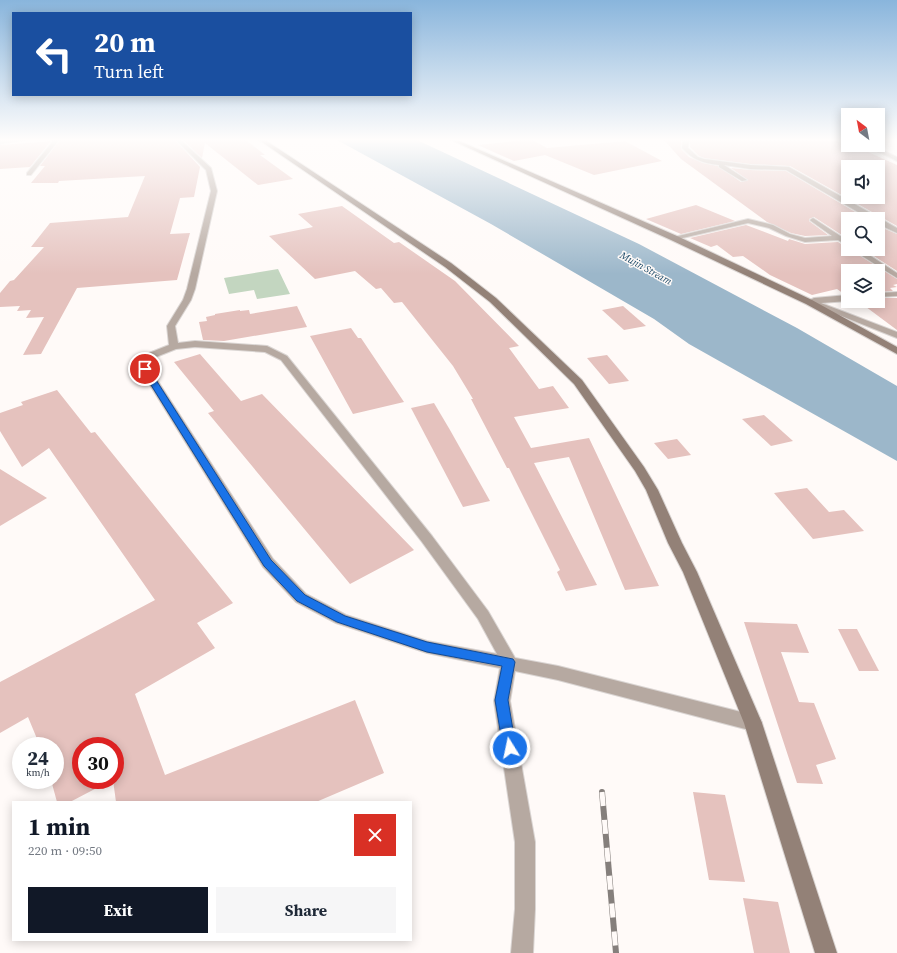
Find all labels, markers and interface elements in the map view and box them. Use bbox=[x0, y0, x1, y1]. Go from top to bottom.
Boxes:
text: 20 m bbox=[94, 23, 156, 61]
icon: left bbox=[28, 28, 80, 80]
text: Turn left bbox=[94, 59, 164, 84]
north arrow bbox=[841, 108, 885, 152]
map controls bbox=[841, 108, 885, 308]
button: sound bbox=[841, 160, 885, 204]
button: search bbox=[841, 212, 885, 256]
water label: Mujin Stream bbox=[617, 248, 675, 288]
button: layers bbox=[841, 264, 885, 308]
pin bbox=[128, 352, 162, 386]
icon: arrive bbox=[134, 358, 156, 380]
position arrow bbox=[489, 727, 531, 769]
speed limit sign: 30 bbox=[72, 737, 124, 789]
text: 24 bbox=[27, 744, 49, 772]
text: km/h bbox=[26, 766, 50, 779]
text: 1 min bbox=[28, 810, 90, 843]
button: close bbox=[354, 814, 396, 856]
text: 220 m · 09:50 bbox=[28, 842, 102, 859]
button: Exit bbox=[28, 887, 208, 933]
button: Share bbox=[216, 887, 396, 933]

